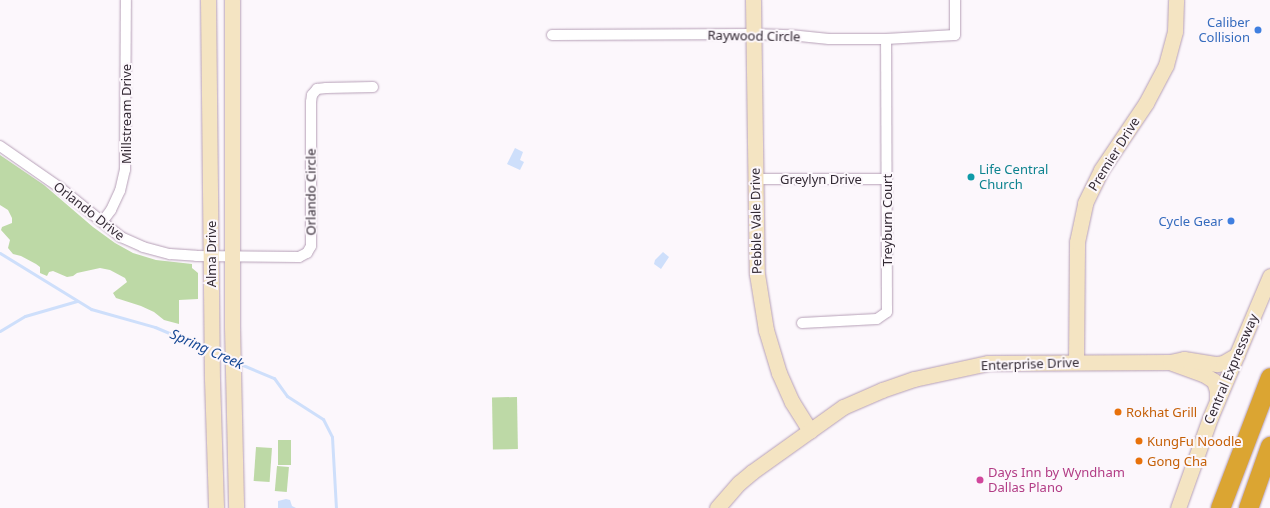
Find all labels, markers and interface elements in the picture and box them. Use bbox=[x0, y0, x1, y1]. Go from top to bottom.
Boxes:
place label: Caliber Collision bbox=[1198, 15, 1250, 46]
marker: Caliber Collision bbox=[1253, 25, 1263, 35]
street label: Raywood Circle bbox=[707, 27, 801, 45]
street label: Millstream Drive bbox=[118, 64, 134, 164]
street label: Premier Drive bbox=[1085, 114, 1143, 194]
street label: Orlando Circle bbox=[303, 148, 319, 236]
place label: Life Central Church bbox=[979, 162, 1048, 193]
street label: Pebble Vale Drive bbox=[747, 168, 765, 274]
street label: Greylyn Drive bbox=[780, 171, 862, 187]
marker: Life Central Church bbox=[966, 172, 976, 182]
street label: Treyburn Court bbox=[879, 174, 895, 266]
street label: Orlando Drive bbox=[50, 179, 128, 243]
place label: Cycle Gear bbox=[1158, 213, 1223, 229]
marker: Cycle Gear bbox=[1226, 216, 1236, 226]
street label: Alma Drive bbox=[203, 221, 219, 287]
street label: Central Expressway bbox=[1201, 311, 1261, 427]
water label: Spring Creek bbox=[168, 325, 246, 373]
street label: Enterprise Drive bbox=[981, 354, 1079, 374]
place label: Rokhat Grill bbox=[1126, 404, 1197, 420]
marker: Rokhat Grill bbox=[1113, 407, 1123, 417]
place label: KungFu Noodle bbox=[1147, 433, 1242, 449]
marker: KungFu Noodle bbox=[1134, 436, 1144, 446]
place label: Gong Cha bbox=[1147, 453, 1207, 469]
marker: Gong Cha bbox=[1134, 456, 1144, 466]
place label: Days Inn by Wyndham Dallas Plano bbox=[988, 465, 1125, 496]
marker: Days Inn by Wyndham Dallas Plano bbox=[975, 475, 985, 485]

